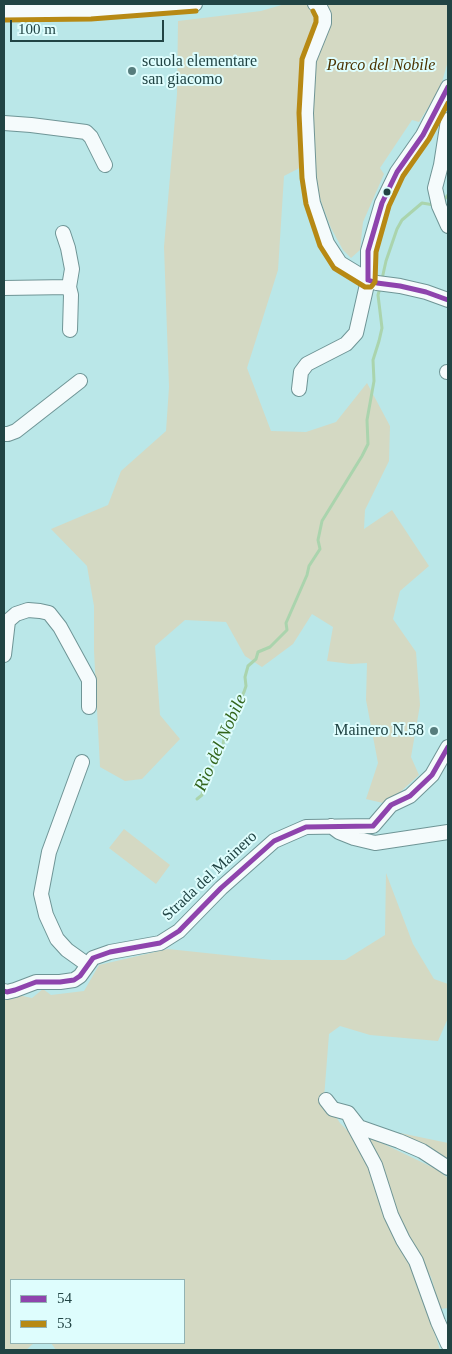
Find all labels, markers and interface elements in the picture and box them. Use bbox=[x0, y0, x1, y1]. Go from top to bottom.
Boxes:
scale bar bbox=[12, 10, 166, 42]
text: 100 m bbox=[18, 21, 56, 37]
place label: scuola elementare san giacomo bbox=[142, 52, 257, 90]
park label: Parco del Nobile bbox=[327, 56, 435, 76]
marker: scuola elementare san giacomo bbox=[126, 65, 138, 77]
unlabelled marker bbox=[382, 187, 392, 197]
water label: Rio del Nobile bbox=[190, 691, 252, 795]
place label: Mainero N.58 bbox=[334, 721, 424, 741]
marker: Mainero N.58 bbox=[428, 725, 440, 737]
street label: Strada del Mainero bbox=[159, 827, 261, 925]
legend bbox=[10, 1279, 185, 1344]
text: 54 bbox=[57, 1290, 72, 1306]
text: 53 bbox=[57, 1315, 72, 1331]

